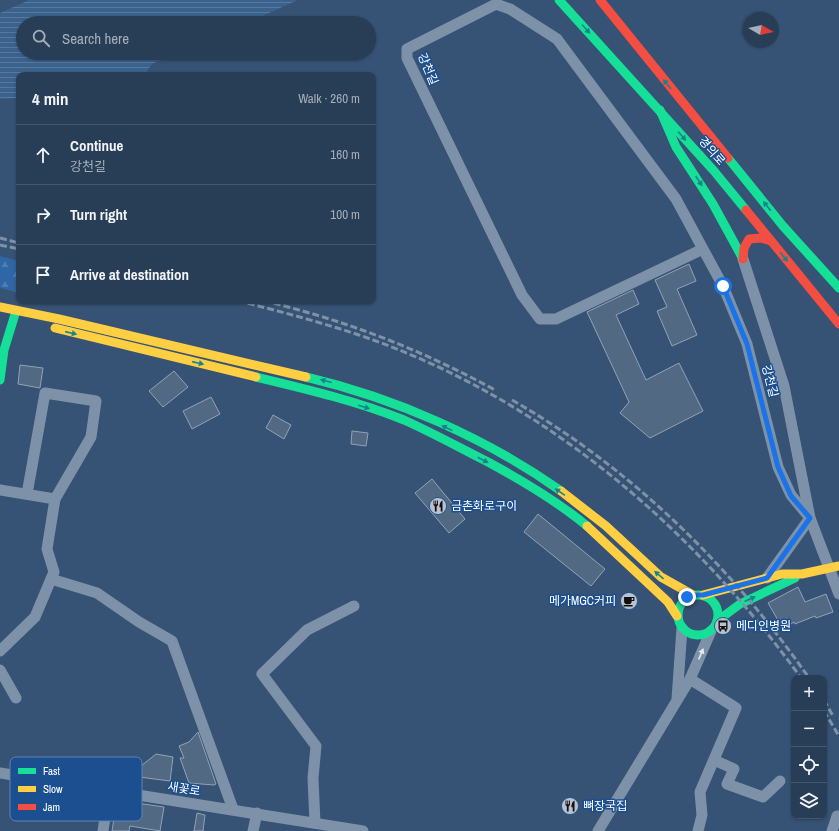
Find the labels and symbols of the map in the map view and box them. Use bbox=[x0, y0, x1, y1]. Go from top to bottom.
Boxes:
north arrow bbox=[743, 12, 779, 48]
one-way arrow bbox=[581, 24, 590, 34]
street label: 강천길 bbox=[414, 51, 442, 87]
one-way arrow bbox=[663, 78, 672, 89]
one-way arrow bbox=[678, 130, 687, 141]
street label: 경의로 bbox=[695, 133, 729, 169]
one-way arrow bbox=[695, 175, 702, 187]
one-way arrow bbox=[763, 201, 772, 212]
one-way arrow bbox=[779, 251, 788, 262]
route start bbox=[714, 277, 732, 295]
one-way arrow bbox=[66, 330, 78, 336]
one-way arrow bbox=[192, 360, 204, 366]
street label: 강천길 bbox=[758, 363, 782, 399]
one-way arrow bbox=[319, 378, 332, 384]
one-way arrow bbox=[358, 404, 370, 410]
one-way arrow bbox=[441, 425, 453, 431]
one-way arrow bbox=[477, 456, 488, 463]
one-way arrow bbox=[555, 488, 565, 496]
restaurant icon: 금촌화로구이 bbox=[428, 496, 448, 516]
place label: 금촌화로구이 bbox=[451, 498, 517, 514]
one-way arrow bbox=[654, 571, 665, 579]
route end bbox=[678, 588, 696, 606]
cafe icon: 메가MGC커피 bbox=[619, 591, 639, 611]
place label: 메가MGC커피 bbox=[549, 593, 616, 609]
one-way arrow bbox=[744, 596, 755, 602]
bus stop icon: 메디인병원 bbox=[713, 616, 733, 636]
place label: 메디인병원 bbox=[736, 618, 791, 634]
one-way arrow bbox=[697, 648, 704, 660]
legend bbox=[10, 757, 142, 821]
text: Fast bbox=[43, 764, 61, 778]
street label: 새꽃로 bbox=[166, 779, 202, 799]
text: Slow bbox=[43, 782, 63, 796]
restaurant icon: 뼈장국집 bbox=[560, 796, 580, 816]
place label: 뼈장국집 bbox=[583, 798, 627, 814]
text: Jam bbox=[43, 800, 60, 814]

